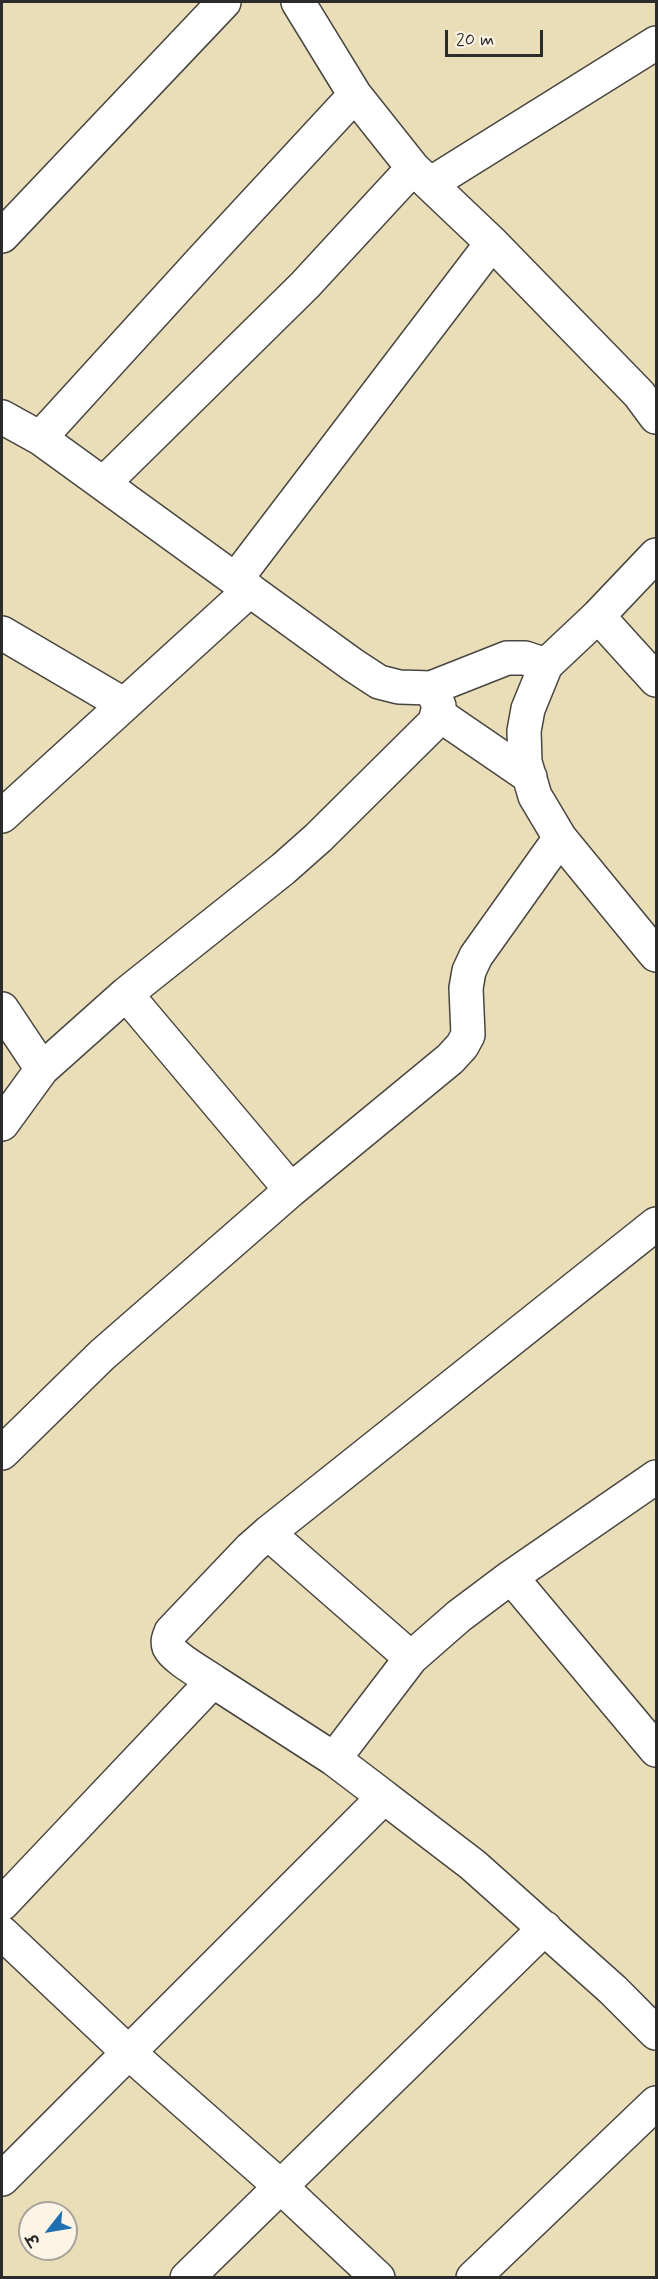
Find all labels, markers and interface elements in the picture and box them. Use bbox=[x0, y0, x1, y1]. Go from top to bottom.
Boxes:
scale bar bbox=[448, 18, 546, 56]
text: 20 m bbox=[456, 28, 494, 52]
north arrow bbox=[18, 2201, 78, 2261]
text: उ bbox=[22, 2230, 46, 2249]

